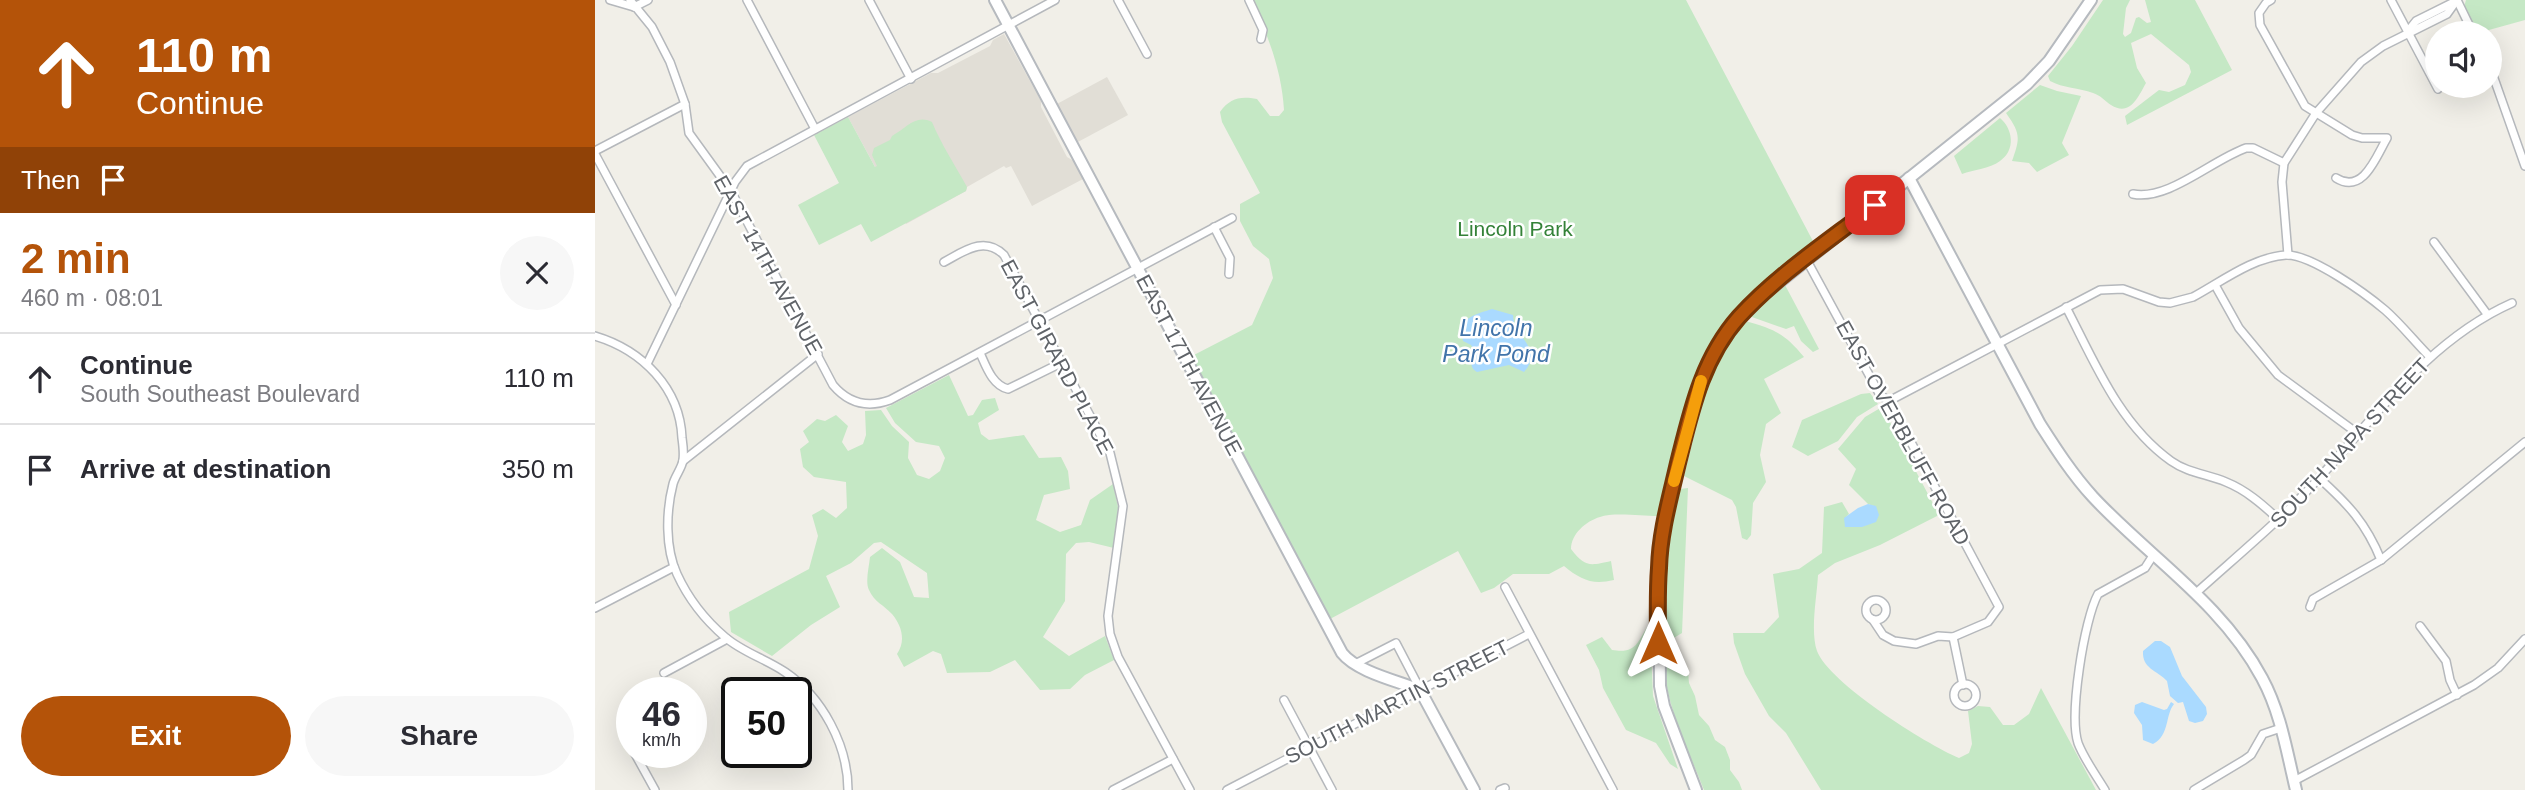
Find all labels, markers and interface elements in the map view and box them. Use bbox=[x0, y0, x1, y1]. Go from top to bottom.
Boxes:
map controls bbox=[2425, 21, 2502, 98]
button: sound bbox=[2425, 21, 2502, 98]
icon: ahead bbox=[21, 28, 112, 119]
text: 110 m bbox=[136, 28, 272, 82]
text: Continue bbox=[136, 85, 264, 121]
icon: arrive bbox=[94, 161, 132, 199]
text: Then bbox=[21, 165, 80, 195]
street label: EAST 14TH AVENUE bbox=[710, 171, 827, 358]
pin bbox=[1845, 175, 1905, 235]
icon: arrive bbox=[1856, 186, 1894, 224]
park label: Lincoln Park bbox=[1457, 217, 1573, 240]
text: 2 min bbox=[21, 235, 131, 282]
button: close bbox=[500, 236, 574, 310]
street label: EAST GIRARD PLACE bbox=[996, 256, 1118, 458]
street label: EAST 17TH AVENUE bbox=[1132, 271, 1247, 459]
text: 460 m · 08:01 bbox=[21, 285, 163, 311]
water label: Lincoln Park Pond bbox=[1442, 315, 1551, 367]
street label: EAST OVERBLUFF ROAD bbox=[1832, 317, 1975, 549]
text: Continue bbox=[80, 350, 193, 380]
street label: SOUTH NAPA STREET bbox=[2265, 353, 2434, 532]
icon: ahead bbox=[21, 360, 59, 398]
text: 110 m bbox=[504, 363, 574, 393]
text: South Southeast Boulevard bbox=[80, 381, 360, 407]
icon: arrive bbox=[21, 451, 59, 489]
text: Arrive at destination bbox=[80, 454, 331, 484]
text: 350 m bbox=[502, 454, 574, 484]
position arrow bbox=[1621, 606, 1695, 680]
street label: SOUTH MARTIN STREET bbox=[1281, 635, 1513, 768]
speed limit sign: 50 bbox=[721, 677, 812, 768]
text: 46 bbox=[642, 694, 681, 733]
button: Exit bbox=[21, 696, 291, 776]
button: Share bbox=[305, 696, 574, 776]
text: km/h bbox=[642, 730, 681, 750]

